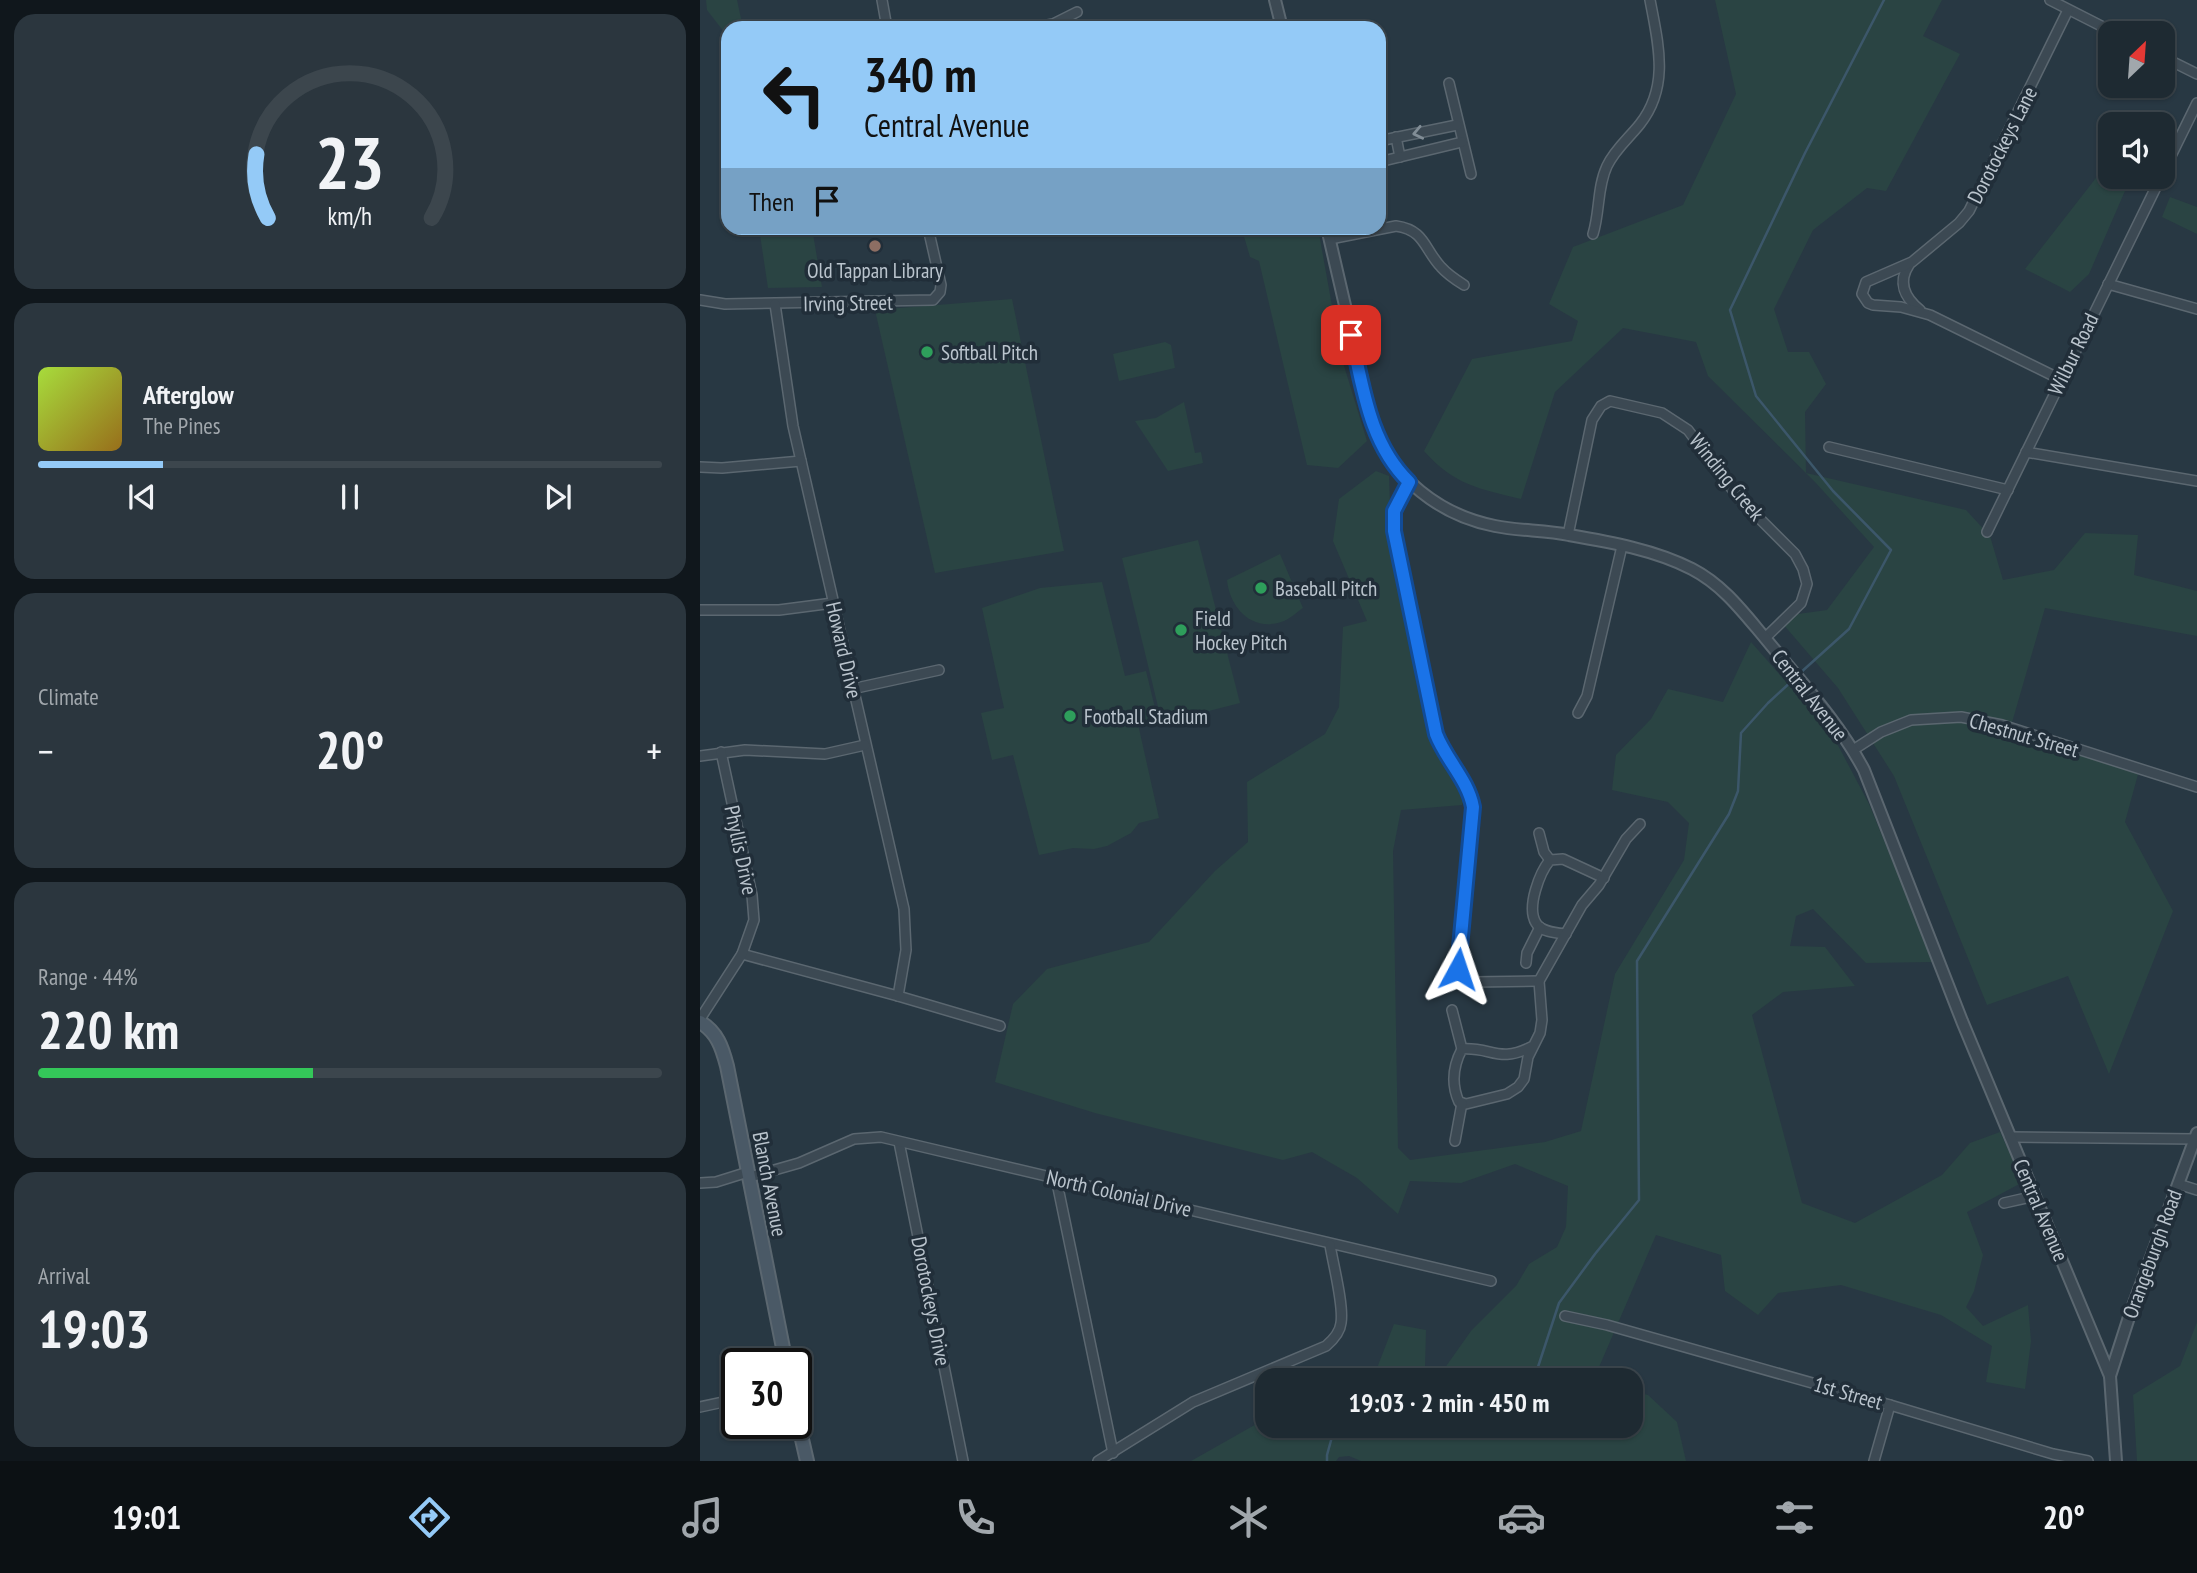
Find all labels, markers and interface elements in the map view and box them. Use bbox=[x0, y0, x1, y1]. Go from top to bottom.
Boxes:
north arrow bbox=[2098, 21, 2175, 98]
map controls bbox=[2098, 21, 2175, 189]
text: 340 m bbox=[864, 42, 977, 106]
icon: left bbox=[749, 49, 840, 140]
street label: Dorotockeys Lane bbox=[1961, 82, 2043, 208]
text: Central Avenue bbox=[864, 104, 1030, 146]
button: sound bbox=[2098, 112, 2175, 189]
text: 23 bbox=[315, 114, 385, 208]
one-way arrow bbox=[1412, 124, 1424, 139]
icon: arrive bbox=[808, 182, 846, 220]
text: Then bbox=[749, 185, 794, 218]
text: km/h bbox=[328, 200, 372, 232]
marker: Old Tappan Library bbox=[867, 238, 883, 254]
place label: Old Tappan Library bbox=[807, 257, 943, 284]
street label: Irving Street bbox=[803, 289, 893, 317]
pin bbox=[1321, 305, 1381, 365]
street label: Wilbur Road bbox=[2042, 309, 2104, 399]
icon: arrive bbox=[1332, 316, 1370, 354]
place label: Softball Pitch bbox=[941, 339, 1038, 366]
marker: Softball Pitch bbox=[919, 344, 935, 360]
text: Afterglow bbox=[143, 378, 234, 411]
text: The Pines bbox=[143, 411, 221, 440]
street label: Winding Creek bbox=[1684, 428, 1770, 526]
icon: previous bbox=[123, 478, 161, 516]
icon: pause bbox=[331, 478, 369, 516]
icon: next bbox=[539, 478, 577, 516]
place label: Baseball Pitch bbox=[1275, 575, 1377, 602]
marker: Baseball Pitch bbox=[1253, 580, 1269, 596]
street label: Howard Drive bbox=[820, 599, 868, 701]
place label: Field Hockey Pitch bbox=[1195, 605, 1287, 656]
marker: Field Hockey Pitch bbox=[1173, 622, 1189, 638]
street label: Central Avenue bbox=[1766, 644, 1854, 746]
text: Climate bbox=[38, 682, 99, 711]
place label: Football Stadium bbox=[1084, 703, 1208, 730]
street label: Chestnut Street bbox=[1966, 707, 2082, 764]
marker: Football Stadium bbox=[1062, 708, 1078, 724]
text: 20° bbox=[316, 716, 384, 783]
text: − bbox=[38, 726, 54, 775]
text: + bbox=[646, 726, 662, 775]
street label: Phyllis Drive bbox=[718, 803, 764, 897]
position arrow bbox=[1421, 932, 1495, 1006]
text: Range · 44% bbox=[38, 962, 138, 991]
text: 220 km bbox=[38, 996, 179, 1063]
street label: Blanch Avenue bbox=[747, 1129, 793, 1239]
street label: Central Avenue bbox=[2007, 1155, 2075, 1265]
street label: North Colonial Drive bbox=[1044, 1163, 1194, 1223]
street label: Orangeburgh Road bbox=[2116, 1186, 2188, 1322]
street label: Dorotockeys Drive bbox=[905, 1234, 957, 1368]
text: Arrival bbox=[38, 1261, 90, 1290]
text: 19:03 bbox=[38, 1295, 150, 1362]
speed limit sign: 30 bbox=[721, 1348, 812, 1439]
street label: 1st Street bbox=[1811, 1370, 1886, 1416]
text: 19:03 · 2 min · 450 m bbox=[1349, 1386, 1549, 1419]
icon: directions bbox=[405, 1493, 454, 1542]
icon: music bbox=[678, 1493, 727, 1542]
icon: phone bbox=[951, 1493, 1000, 1542]
icon: climate bbox=[1224, 1493, 1273, 1542]
icon: car bbox=[1497, 1493, 1546, 1542]
icon: filters bbox=[1770, 1493, 1819, 1542]
text: 19:01 bbox=[112, 1496, 181, 1538]
text: 20° bbox=[2043, 1496, 2085, 1538]

